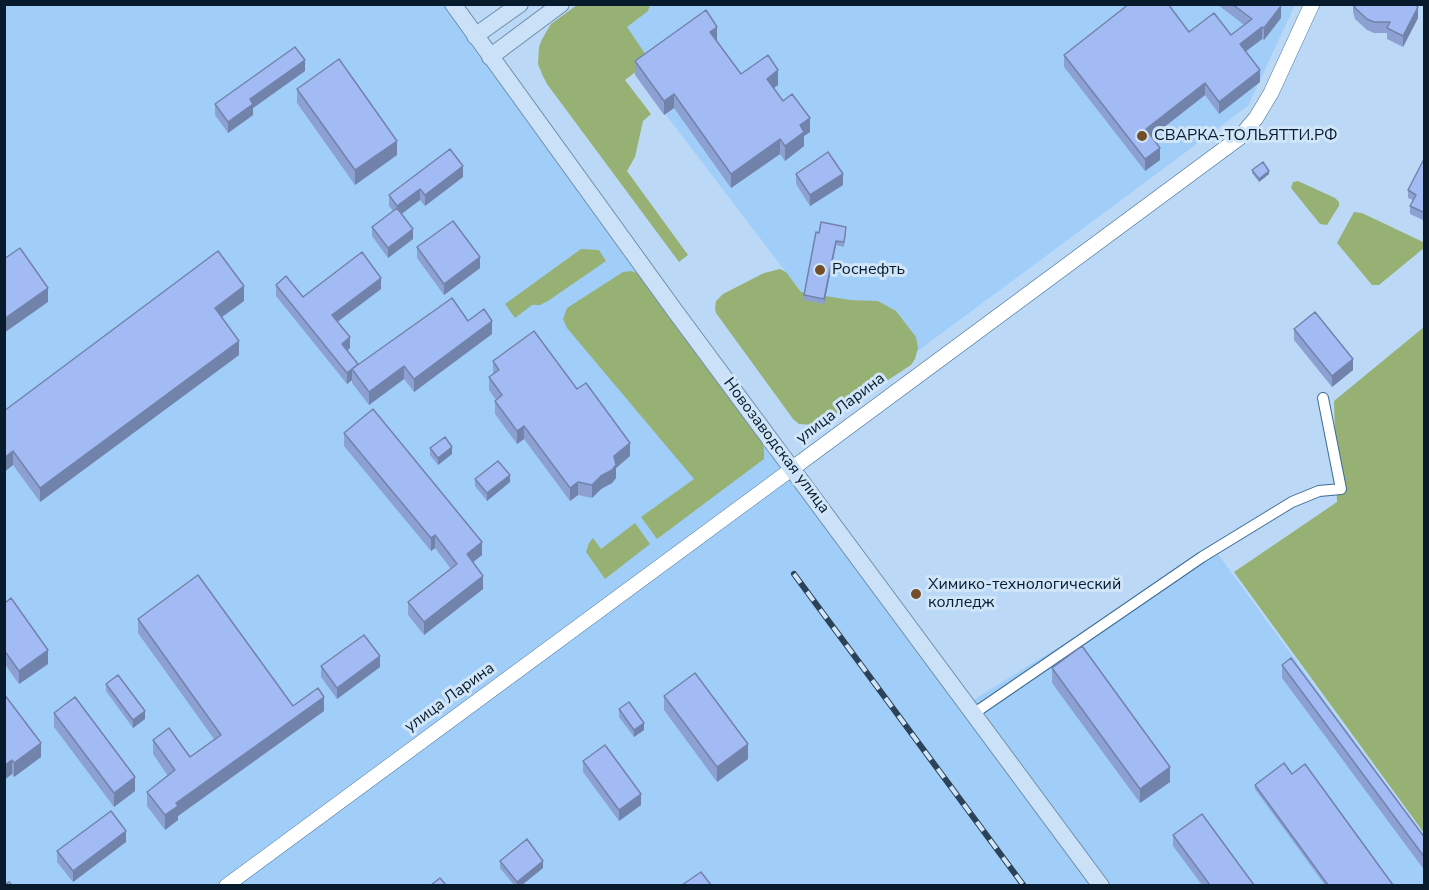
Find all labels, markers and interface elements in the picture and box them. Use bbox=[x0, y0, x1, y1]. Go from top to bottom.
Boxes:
place label: СВАРКА-ТОЛЬЯТТИ.РФ bbox=[1154, 126, 1338, 146]
marker: СВАРКА-ТОЛЬЯТТИ.РФ bbox=[1135, 129, 1149, 143]
place label: Роснефть bbox=[832, 260, 905, 280]
marker: Роснефть bbox=[813, 263, 827, 277]
street label: улица Ларина bbox=[793, 369, 889, 449]
street label: Новозаводская улица bbox=[719, 374, 833, 518]
place label: Химико-технологический колледж bbox=[928, 575, 1121, 613]
marker: Химико-технологический колледж bbox=[909, 587, 923, 601]
street label: улица Ларина bbox=[401, 659, 499, 737]

